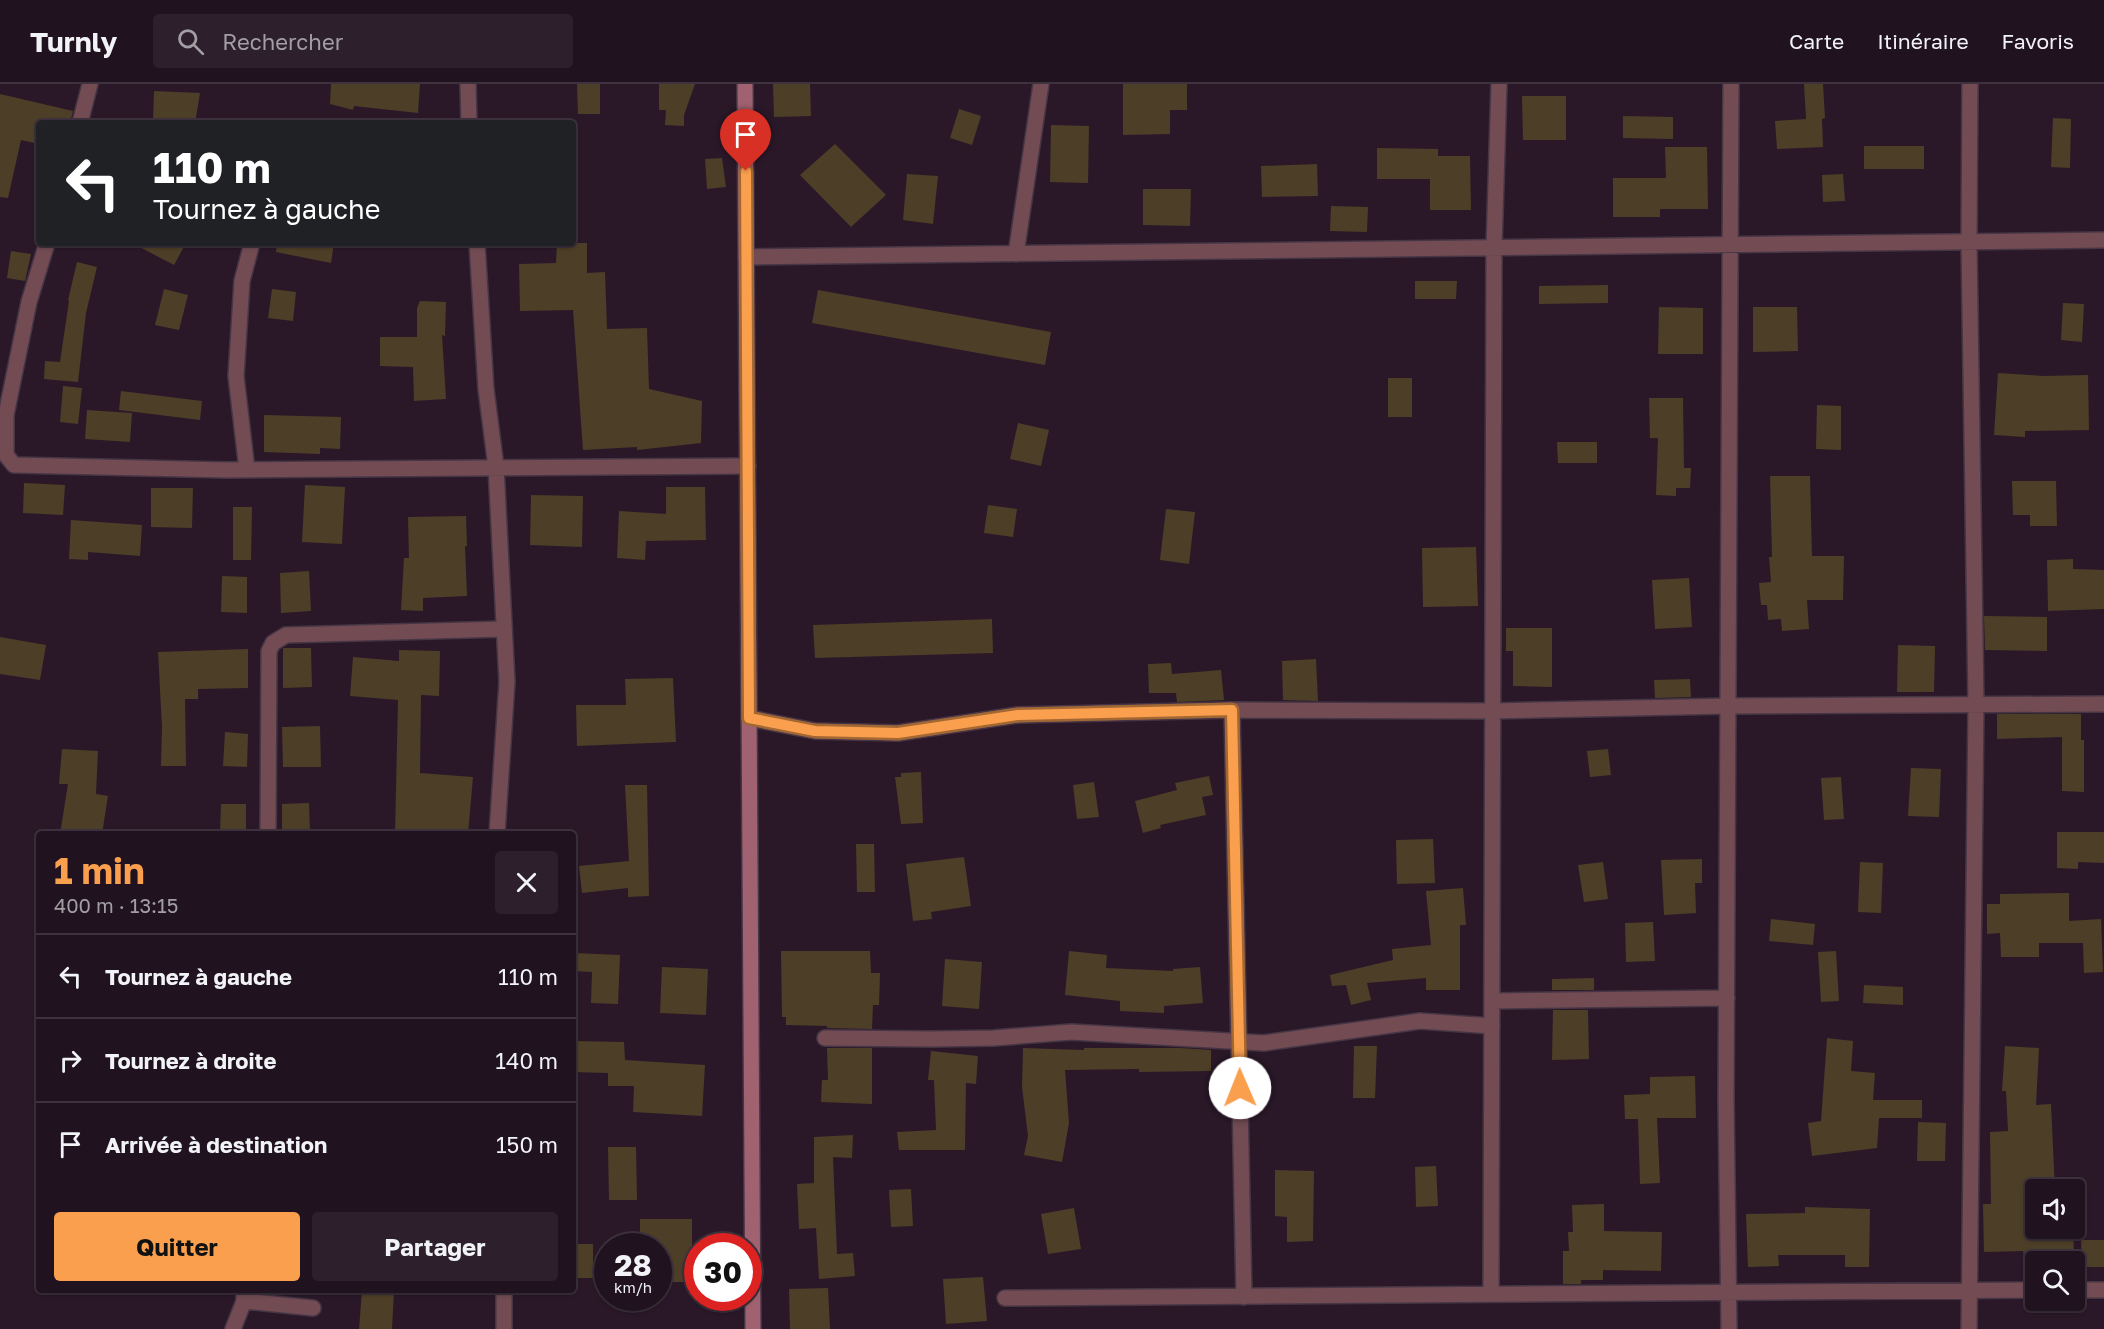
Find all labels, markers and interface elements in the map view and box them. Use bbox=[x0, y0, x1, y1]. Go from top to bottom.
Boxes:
search box bbox=[153, 14, 573, 68]
text: Turnly bbox=[30, 25, 117, 58]
icon: search bbox=[174, 25, 207, 58]
text: Rechercher bbox=[222, 28, 343, 55]
text: Carte bbox=[1789, 28, 1844, 54]
text: Itinéraire bbox=[1877, 28, 1969, 54]
text: Favoris bbox=[2002, 28, 2074, 54]
pin bbox=[720, 109, 771, 171]
icon: arrive bbox=[729, 118, 762, 151]
text: 110 m bbox=[153, 142, 271, 192]
icon: left bbox=[54, 144, 132, 222]
text: Tournez à gauche bbox=[153, 193, 380, 225]
text: 1 min bbox=[54, 849, 145, 892]
button: close bbox=[495, 851, 558, 914]
text: 400 m · 13:15 bbox=[54, 893, 178, 917]
icon: left bbox=[54, 960, 87, 993]
text: Tournez à gauche bbox=[105, 963, 292, 990]
text: 110 m bbox=[498, 963, 558, 990]
icon: right bbox=[54, 1044, 87, 1077]
text: Tournez à droite bbox=[105, 1047, 276, 1074]
text: 140 m bbox=[495, 1047, 558, 1074]
position arrow bbox=[1208, 1056, 1272, 1120]
icon: arrive bbox=[54, 1128, 87, 1161]
text: Arrivée à destination bbox=[105, 1131, 327, 1158]
text: 150 m bbox=[496, 1131, 558, 1158]
map controls bbox=[2025, 1179, 2085, 1311]
button: sound bbox=[2025, 1179, 2085, 1239]
button: Quitter bbox=[54, 1212, 300, 1281]
button: Partager bbox=[312, 1212, 558, 1281]
speed limit sign: 30 bbox=[684, 1233, 762, 1311]
text: 28 bbox=[614, 1247, 652, 1283]
button: search bbox=[2025, 1251, 2085, 1311]
text: km/h bbox=[614, 1278, 652, 1296]

